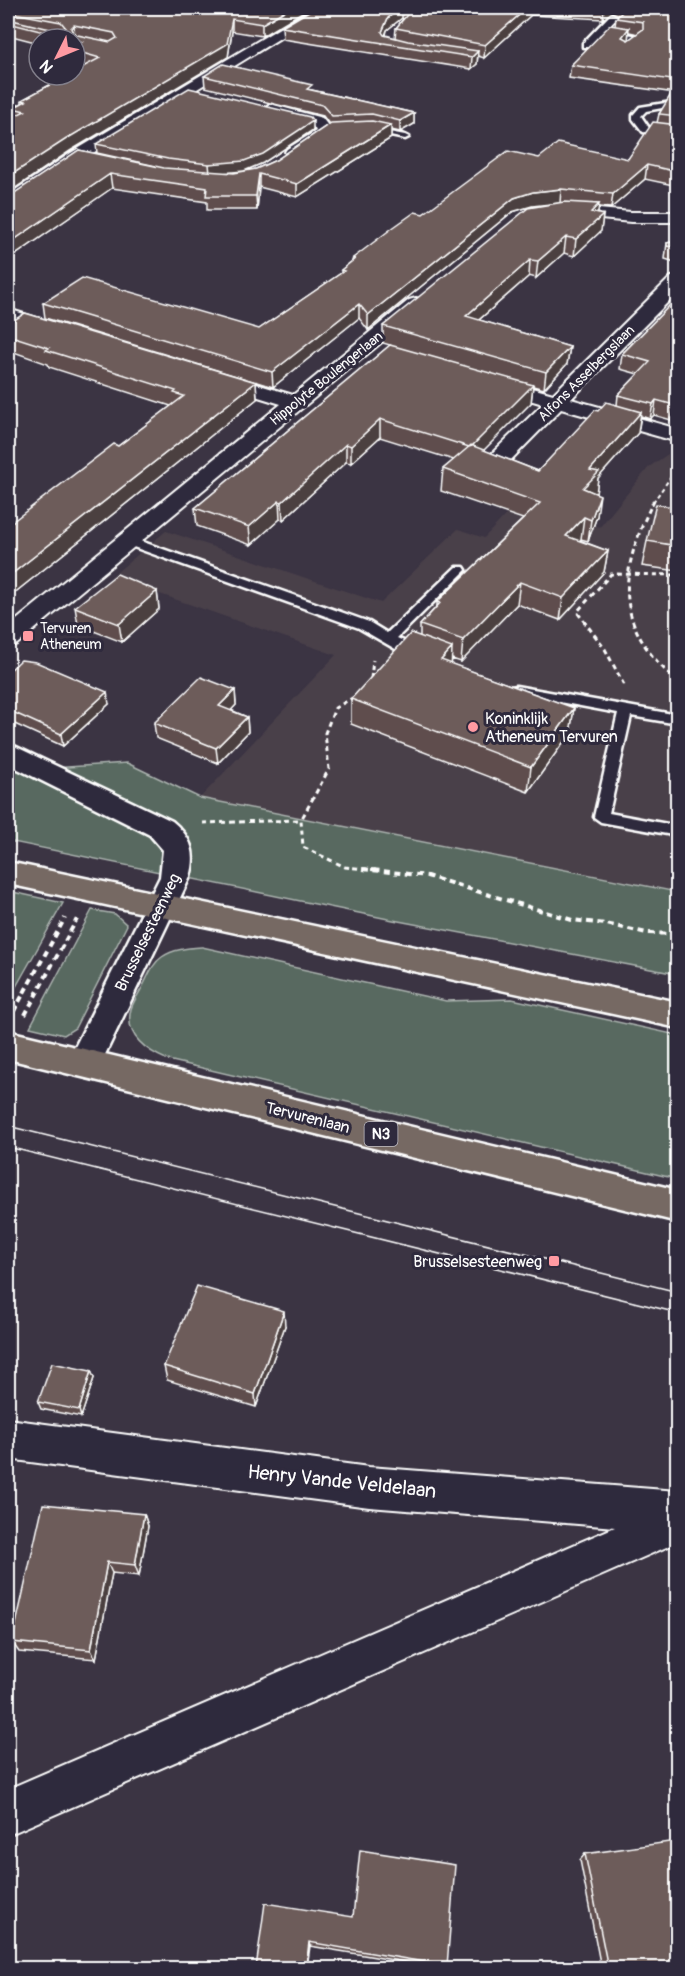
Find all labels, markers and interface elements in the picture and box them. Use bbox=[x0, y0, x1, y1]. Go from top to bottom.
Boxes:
north arrow bbox=[27, 27, 87, 87]
text: N bbox=[36, 56, 58, 77]
street label: Alfons Asselbergslaan bbox=[535, 322, 638, 425]
street label: Hippolyte Boulengerlaan bbox=[267, 328, 386, 429]
place label: Tervuren Atheneum bbox=[40, 620, 102, 653]
marker: Tervuren Atheneum bbox=[21, 629, 35, 643]
place label: Koninklijk Atheneum Tervuren bbox=[485, 709, 618, 747]
marker: Koninklijk Atheneum Tervuren bbox=[466, 720, 480, 734]
street label: Brusselsesteenweg bbox=[111, 870, 185, 995]
street label: Tervurenlaan bbox=[264, 1098, 352, 1138]
road number: N3 bbox=[364, 1122, 398, 1146]
place label: Brusselsesteenweg bbox=[413, 1252, 542, 1272]
marker: Brusselsesteenweg bbox=[547, 1254, 561, 1268]
street label: Henry Vande Veldelaan bbox=[246, 1459, 437, 1504]

